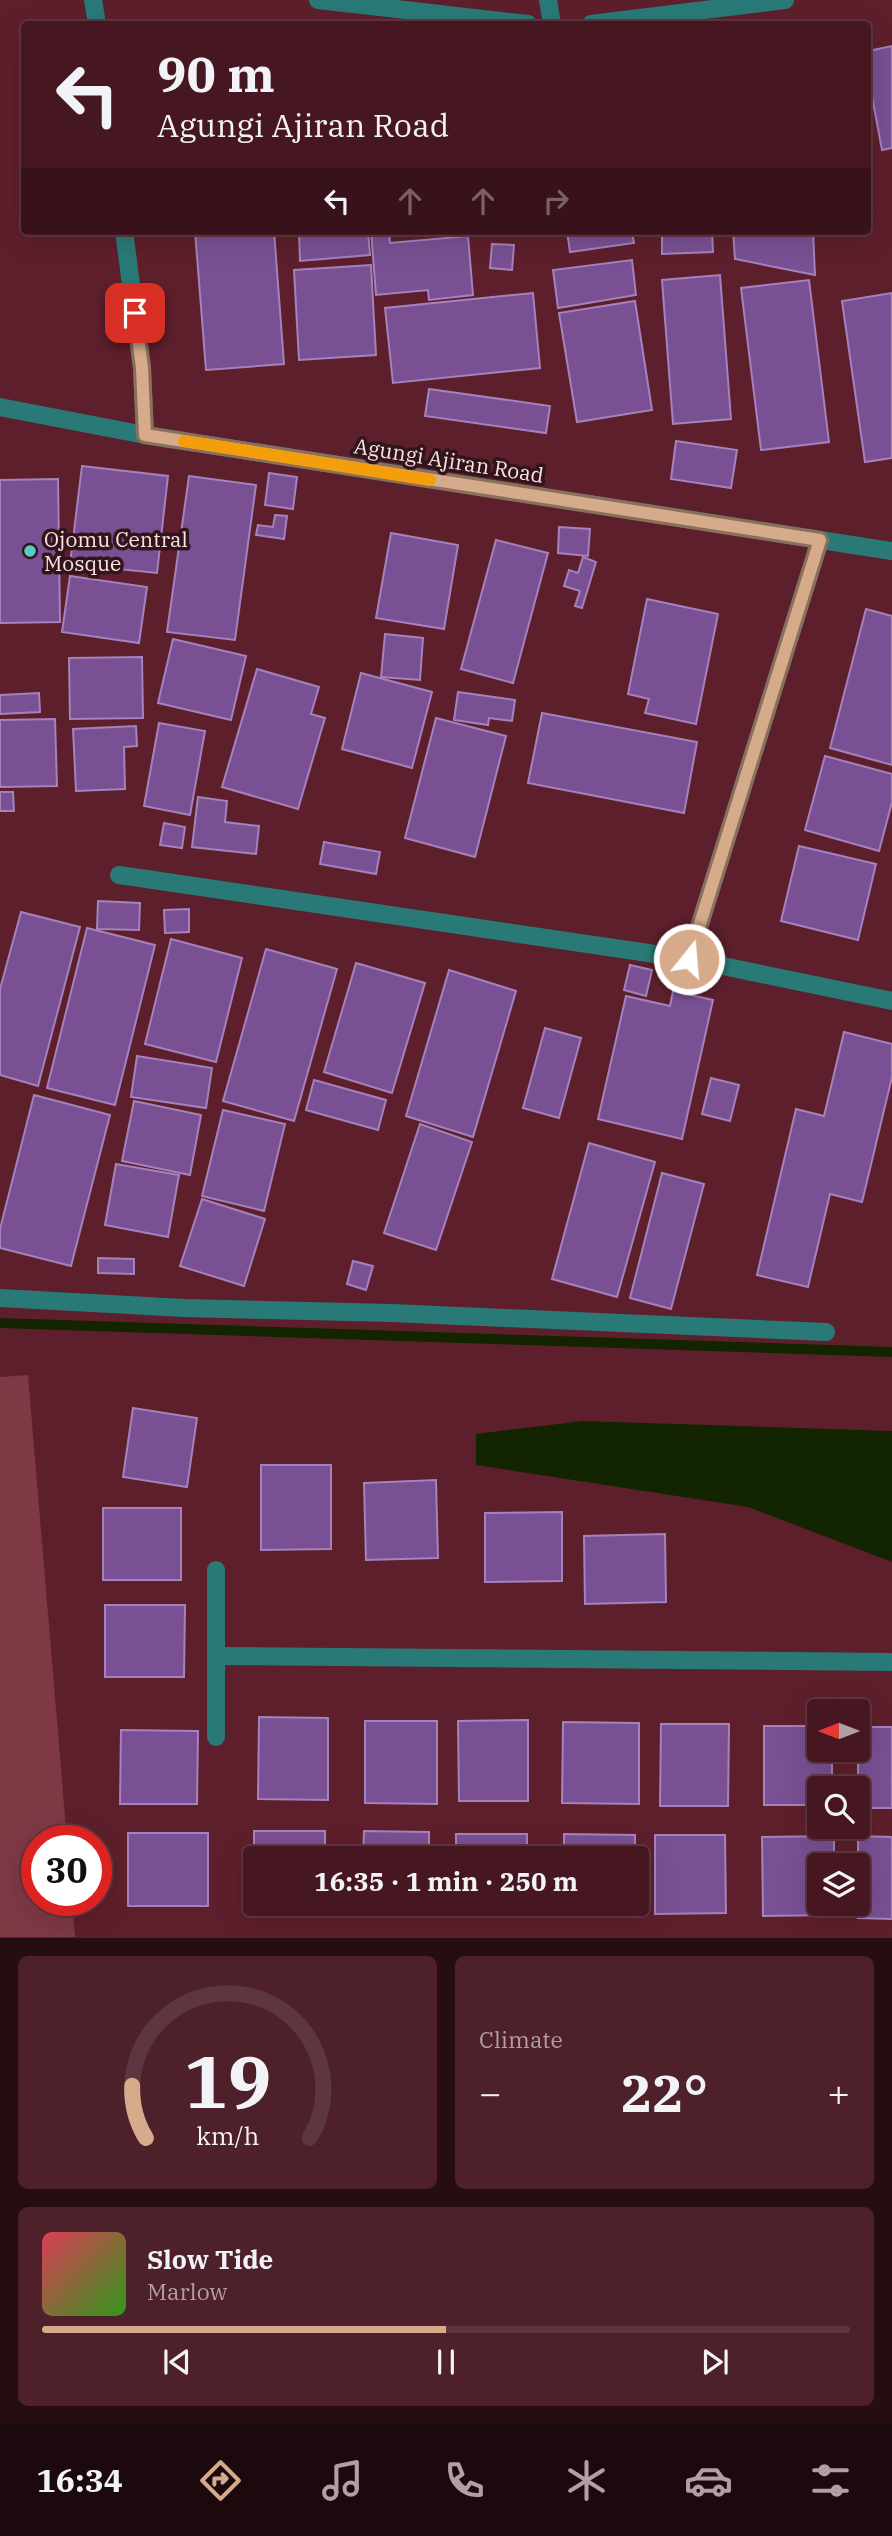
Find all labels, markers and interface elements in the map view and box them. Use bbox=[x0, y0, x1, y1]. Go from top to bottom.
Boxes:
text: 90 m bbox=[157, 42, 275, 105]
icon: left bbox=[42, 49, 133, 140]
text: Agungi Ajiran Road bbox=[157, 104, 449, 146]
icon: left bbox=[318, 182, 356, 220]
icon: ahead bbox=[391, 182, 429, 220]
icon: ahead bbox=[464, 182, 502, 220]
icon: right bbox=[537, 182, 575, 220]
pin bbox=[105, 283, 165, 343]
icon: arrive bbox=[116, 294, 154, 332]
street label: Agungi Ajiran Road bbox=[352, 431, 546, 489]
place label: Ojomu Central Mosque bbox=[44, 525, 188, 577]
marker: Ojomu Central Mosque bbox=[22, 543, 38, 559]
position arrow bbox=[652, 922, 726, 996]
north arrow bbox=[807, 1699, 870, 1762]
map controls bbox=[807, 1699, 870, 1916]
button: search bbox=[807, 1776, 870, 1839]
speed limit sign: 30 bbox=[21, 1825, 112, 1916]
button: layers bbox=[807, 1853, 870, 1916]
text: 16:35 · 1 min · 250 m bbox=[314, 1864, 578, 1898]
text: Climate bbox=[479, 2024, 563, 2054]
text: 19 bbox=[184, 2034, 271, 2129]
text: 22° bbox=[621, 2059, 708, 2126]
text: − bbox=[479, 2068, 502, 2117]
text: + bbox=[827, 2068, 850, 2117]
text: km/h bbox=[196, 2119, 259, 2152]
text: Slow Tide bbox=[147, 2242, 273, 2276]
text: Marlow bbox=[147, 2276, 227, 2306]
icon: previous bbox=[158, 2343, 196, 2381]
icon: pause bbox=[427, 2343, 465, 2381]
icon: next bbox=[696, 2343, 734, 2381]
icon: directions bbox=[196, 2456, 245, 2505]
icon: music bbox=[318, 2456, 367, 2505]
icon: phone bbox=[440, 2456, 489, 2505]
icon: climate bbox=[562, 2456, 611, 2505]
icon: car bbox=[684, 2456, 733, 2505]
icon: filters bbox=[806, 2456, 855, 2505]
text: 16:34 bbox=[37, 2459, 123, 2501]

